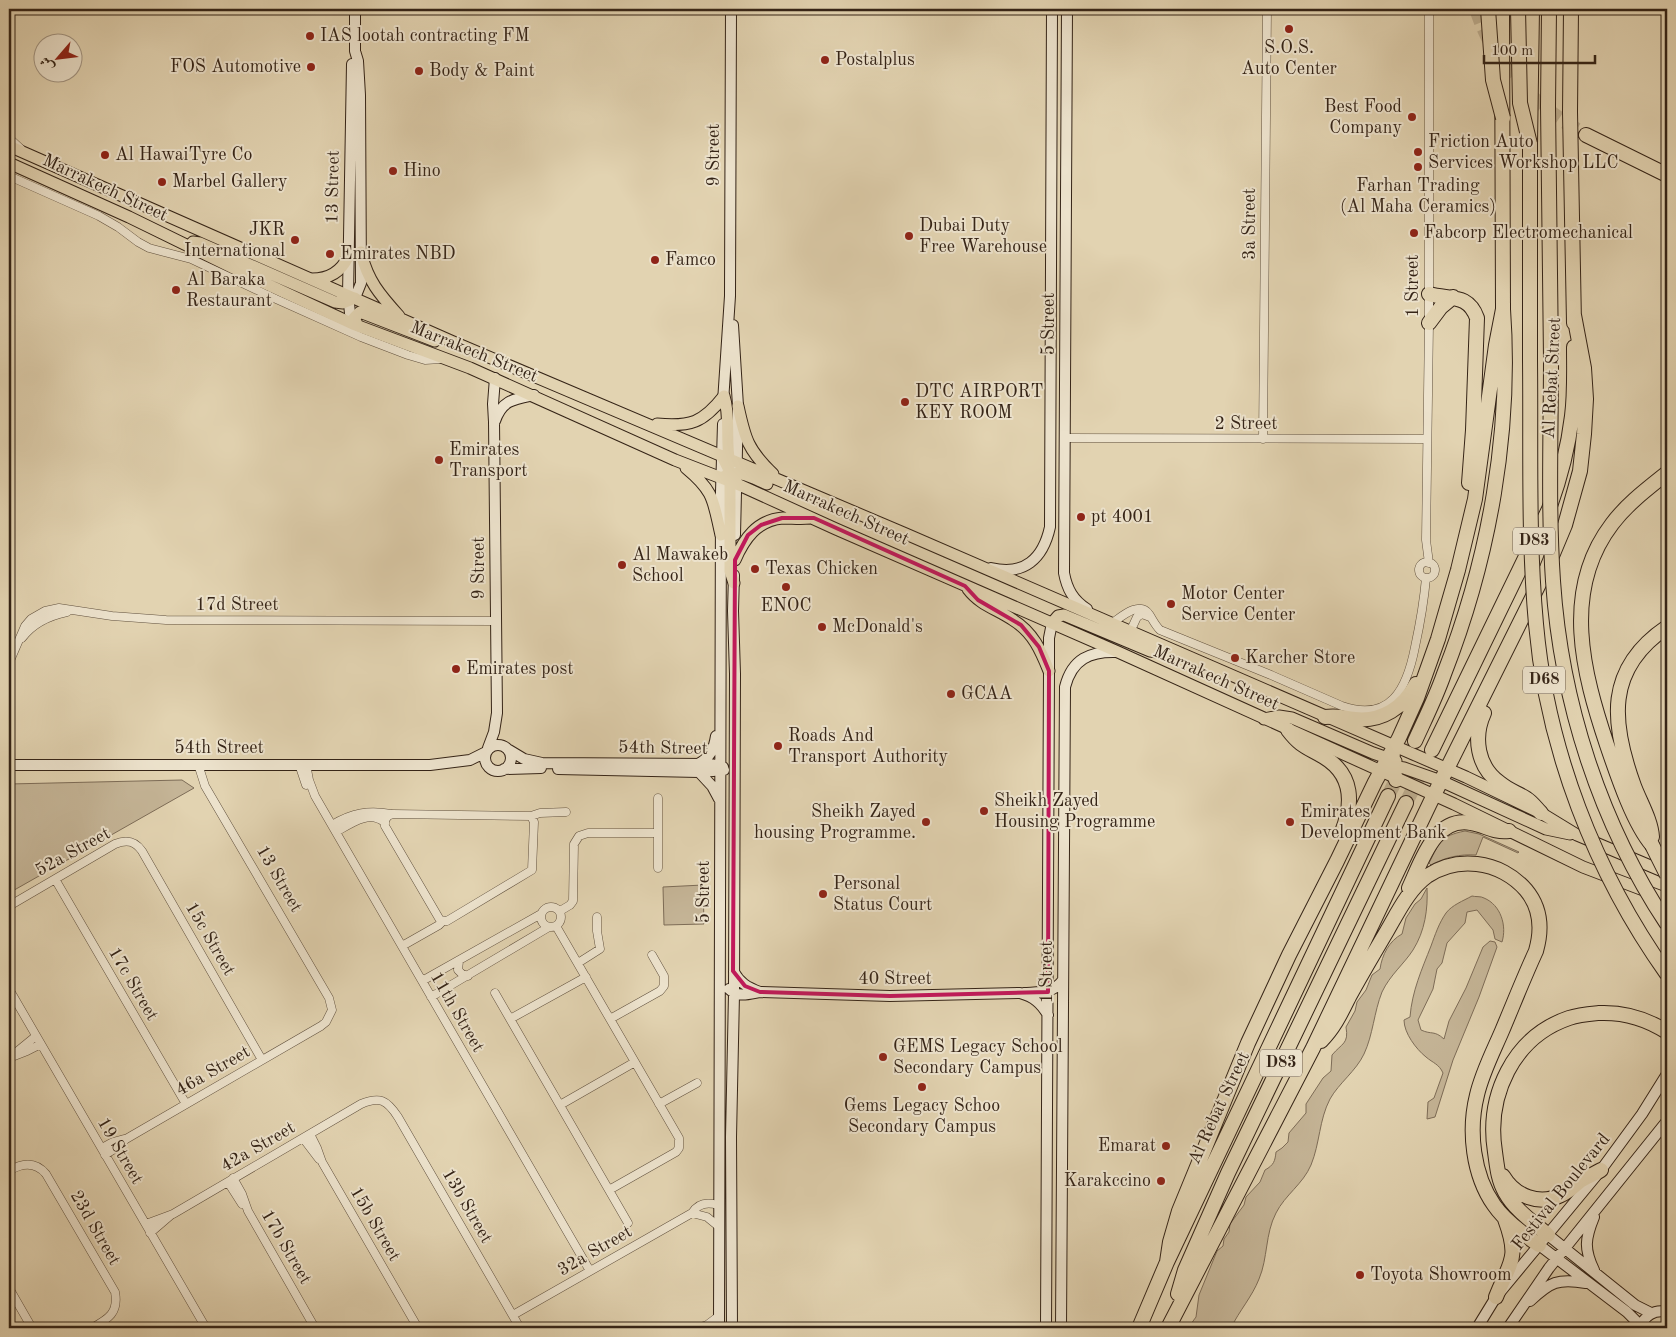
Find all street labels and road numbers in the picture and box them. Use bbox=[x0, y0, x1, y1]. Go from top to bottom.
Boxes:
street label: 9 Street bbox=[705, 123, 723, 187]
street label: 13 Street bbox=[323, 150, 343, 224]
street label: Marrakech Street bbox=[40, 151, 170, 225]
street label: 3a Street bbox=[1241, 188, 1259, 260]
street label: 1 Street bbox=[1404, 254, 1422, 318]
street label: 5 Street bbox=[1040, 292, 1058, 356]
street label: Al Rebat Street bbox=[1540, 317, 1564, 439]
street label: Marrakech Street bbox=[408, 318, 540, 386]
street label: 2 Street bbox=[1214, 415, 1278, 433]
street label: Marrakech Street bbox=[780, 477, 912, 549]
road number: D83 bbox=[1513, 528, 1555, 554]
street label: 9 Street bbox=[470, 536, 488, 600]
street label: 17d Street bbox=[195, 596, 279, 614]
street label: Marrakech Street bbox=[1150, 642, 1282, 714]
road number: D68 bbox=[1523, 666, 1565, 694]
street label: 54th Street bbox=[618, 738, 708, 758]
street label: 54th Street bbox=[174, 739, 264, 757]
street label: 52a Street bbox=[33, 824, 113, 880]
street label: 13 Street bbox=[253, 843, 305, 915]
street label: 5 Street bbox=[695, 860, 713, 924]
street label: 15c Street bbox=[182, 899, 238, 979]
street label: 1 Street bbox=[1038, 940, 1056, 1004]
street label: 17c Street bbox=[105, 944, 161, 1024]
street label: 11th Street bbox=[427, 969, 487, 1055]
street label: 40 Street bbox=[858, 970, 932, 988]
street label: 46a Street bbox=[173, 1043, 253, 1099]
street label: Al Rebat Street bbox=[1185, 1049, 1253, 1167]
road number: D83 bbox=[1260, 1050, 1302, 1076]
street label: 19 Street bbox=[94, 1115, 146, 1187]
street label: 42a Street bbox=[218, 1119, 298, 1175]
street label: Festival Boulevard bbox=[1508, 1130, 1614, 1254]
street label: 13b Street bbox=[438, 1166, 496, 1246]
street label: 15b Street bbox=[346, 1184, 404, 1264]
street label: 23d Street bbox=[66, 1188, 124, 1268]
street label: 17b Street bbox=[257, 1207, 315, 1287]
street label: 32a Street bbox=[555, 1223, 635, 1279]

